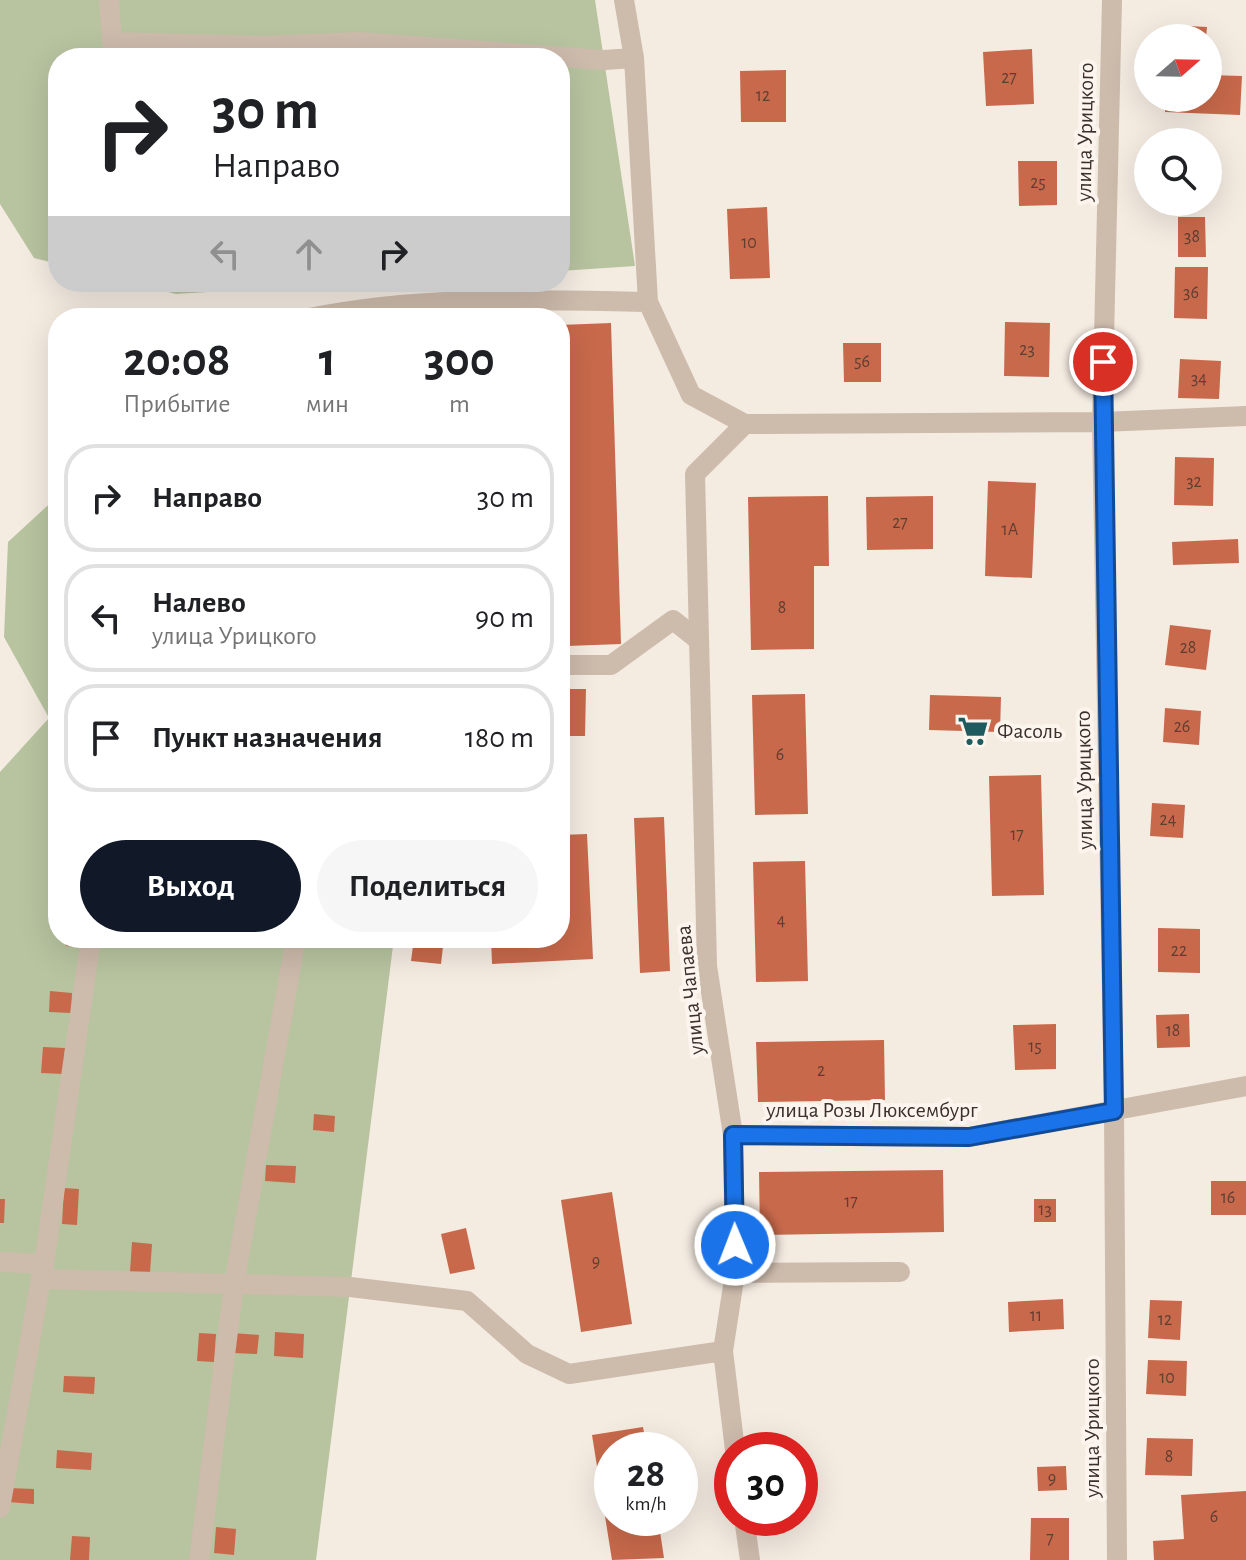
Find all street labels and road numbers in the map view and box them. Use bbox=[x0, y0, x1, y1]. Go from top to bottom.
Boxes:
street label: улица Урицкого bbox=[1073, 62, 1097, 203]
street label: улица Урицкого bbox=[1072, 710, 1096, 851]
street label: улица Чапаева bbox=[672, 924, 708, 1057]
street label: улица Розы Люксембург bbox=[765, 1099, 978, 1121]
street label: улица Урицкого bbox=[1081, 1358, 1103, 1499]

